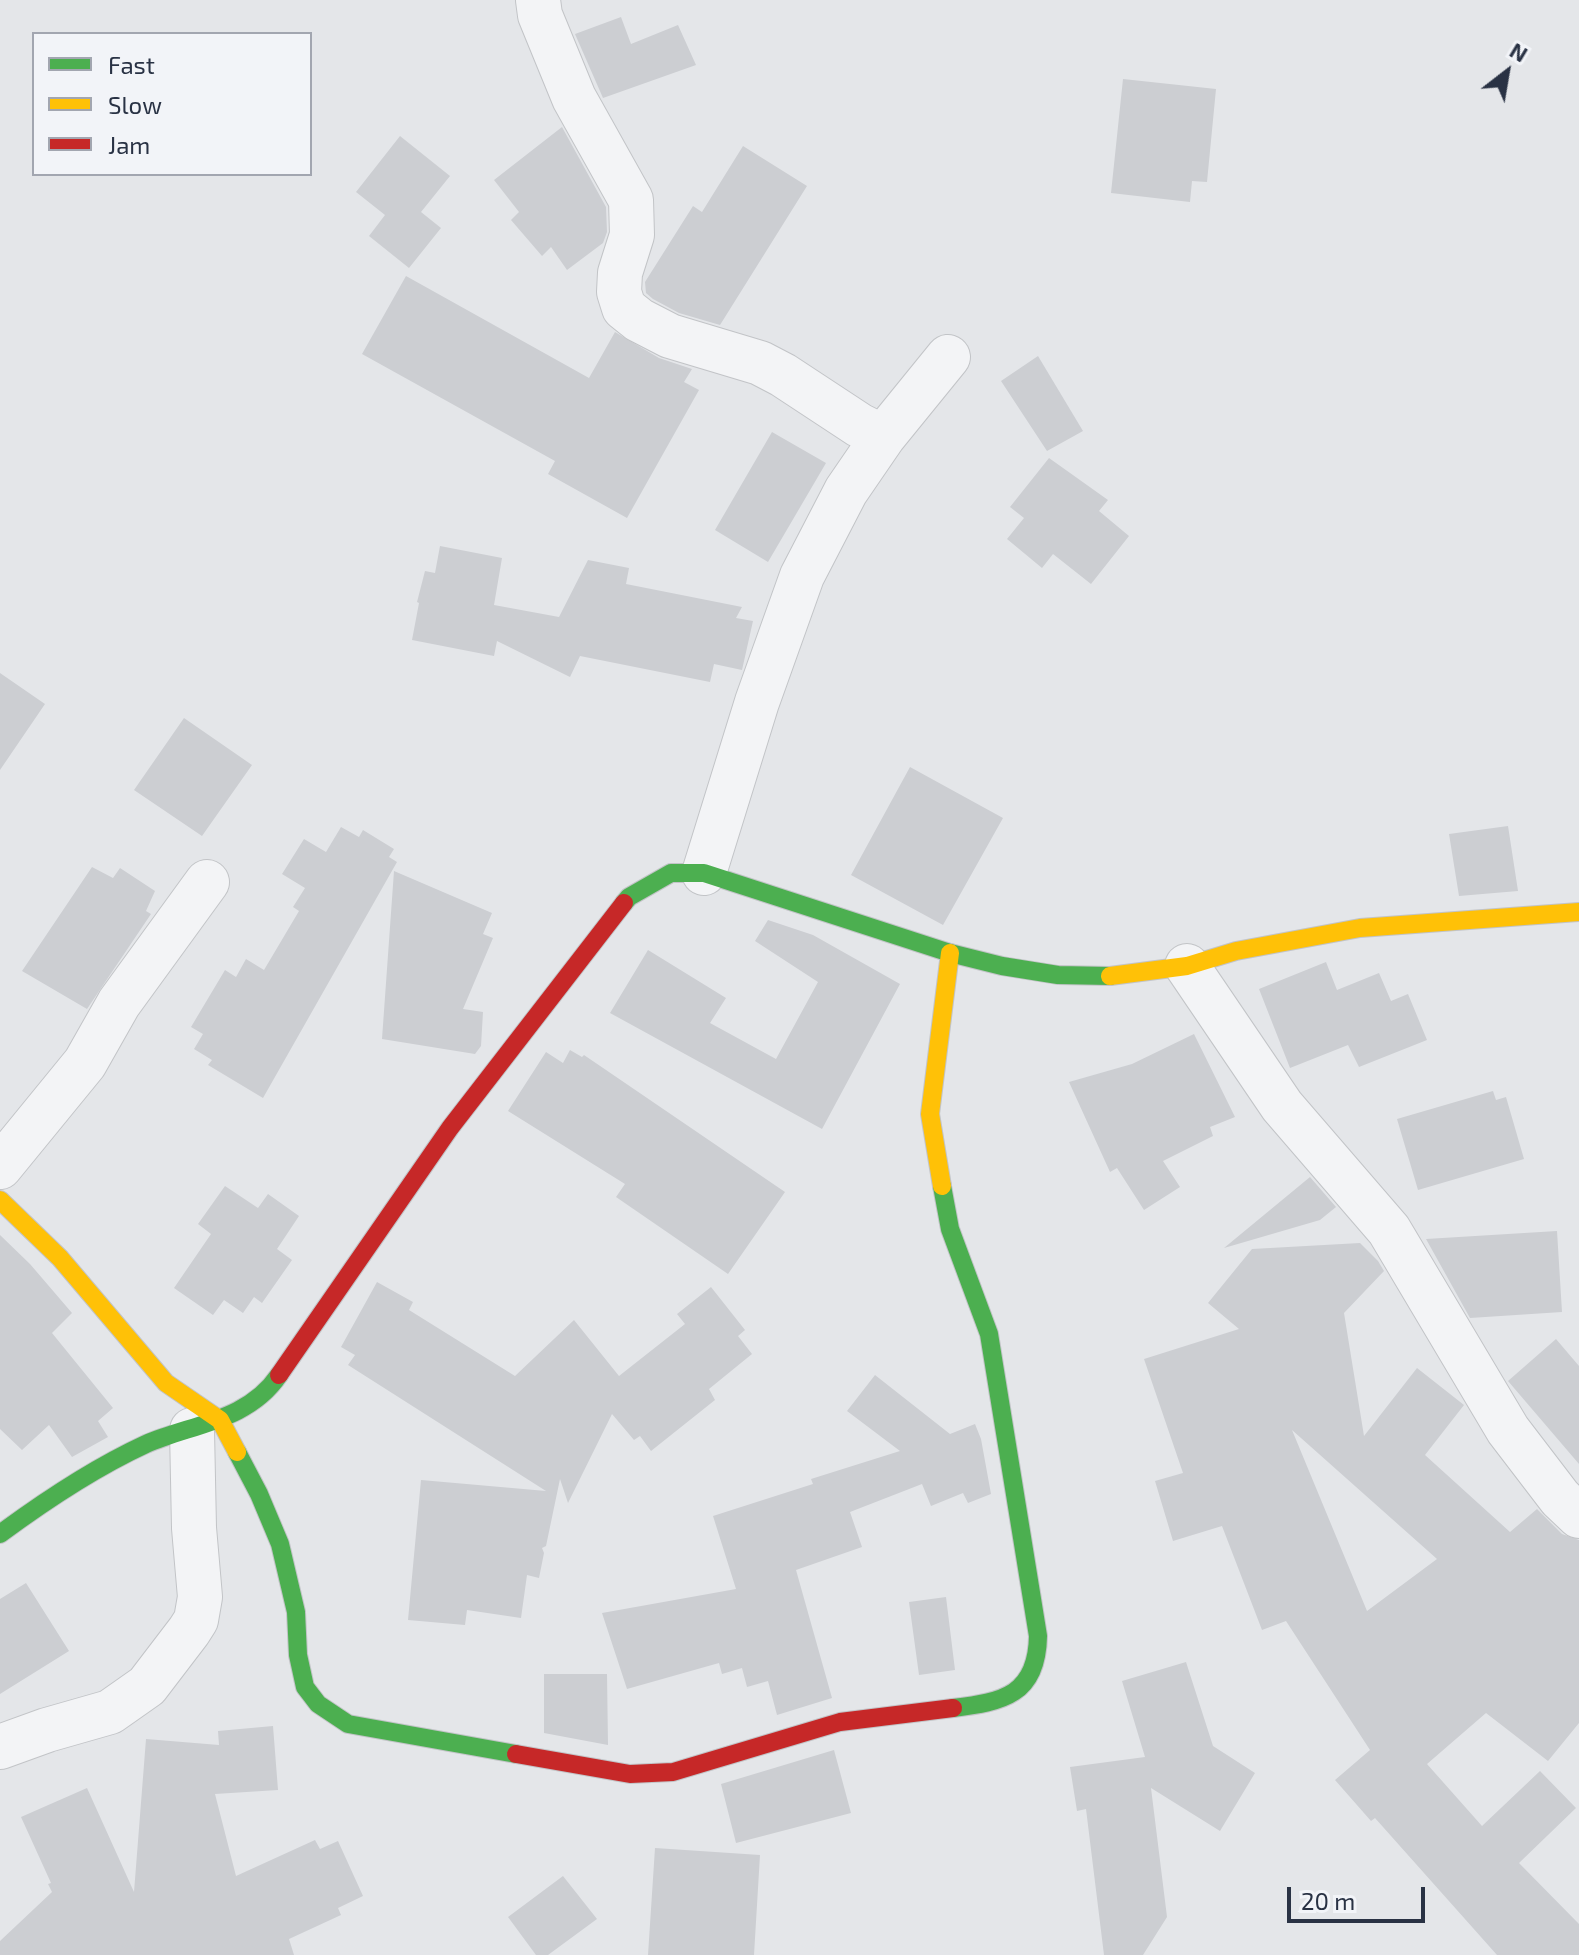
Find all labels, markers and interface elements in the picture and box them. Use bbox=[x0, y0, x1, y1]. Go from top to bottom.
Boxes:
legend bbox=[32, 32, 312, 176]
north arrow bbox=[1467, 32, 1547, 112]
text: N bbox=[1506, 36, 1533, 67]
text: Fast bbox=[108, 50, 155, 79]
text: Slow bbox=[108, 90, 162, 119]
text: Jam bbox=[108, 130, 150, 159]
scale bar bbox=[1291, 1871, 1429, 1921]
text: 20 m bbox=[1301, 1886, 1355, 1915]

